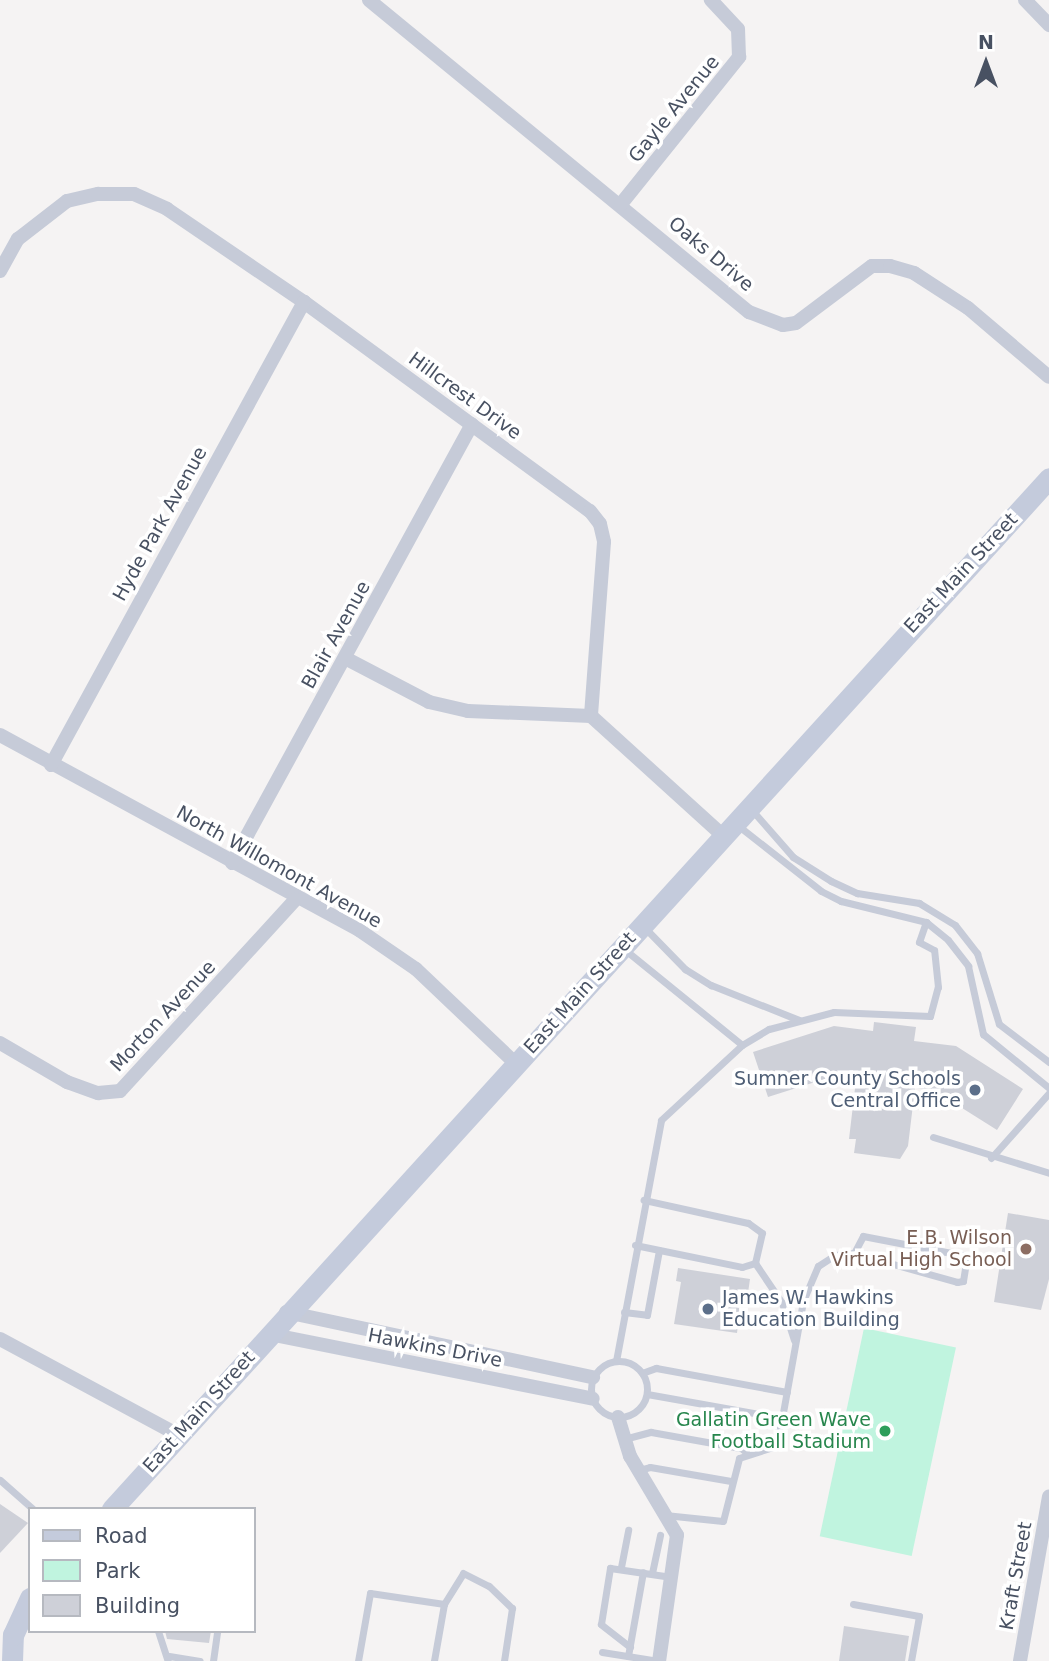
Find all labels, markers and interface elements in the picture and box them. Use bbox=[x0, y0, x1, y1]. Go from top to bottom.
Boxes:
north arrow bbox=[951, 28, 1021, 98]
text: N bbox=[978, 31, 994, 53]
street label: Gayle Avenue bbox=[624, 51, 724, 167]
street label: Oaks Drive bbox=[664, 212, 758, 296]
street label: Hillcrest Drive bbox=[404, 347, 526, 445]
street label: Hyde Park Avenue bbox=[108, 443, 212, 605]
street label: East Main Street bbox=[899, 508, 1023, 638]
street label: Blair Avenue bbox=[297, 577, 375, 693]
street label: North Willomont Avenue bbox=[172, 801, 386, 933]
street label: East Main Street bbox=[519, 927, 641, 1059]
street label: Morton Avenue bbox=[106, 956, 220, 1076]
place label: Sumner County Schools Central Office bbox=[734, 1068, 961, 1112]
marker: Sumner County Schools Central Office bbox=[967, 1082, 983, 1098]
place label: E.B. Wilson Virtual High School bbox=[831, 1227, 1012, 1271]
marker: E.B. Wilson Virtual High School bbox=[1018, 1241, 1034, 1257]
place label: James W. Hawkins Education Building bbox=[722, 1287, 900, 1331]
marker: James W. Hawkins Education Building bbox=[700, 1301, 716, 1317]
street label: Hawkins Drive bbox=[366, 1324, 504, 1372]
street label: East Main Street bbox=[138, 1346, 260, 1478]
place label: Gallatin Green Wave Football Stadium bbox=[676, 1409, 871, 1453]
marker: Gallatin Green Wave Football Stadium bbox=[877, 1423, 893, 1439]
legend bbox=[28, 1507, 256, 1633]
street label: Kraft Street bbox=[995, 1520, 1037, 1632]
text: Road bbox=[95, 1524, 148, 1548]
text: Park bbox=[95, 1559, 140, 1583]
text: Building bbox=[95, 1594, 180, 1618]

